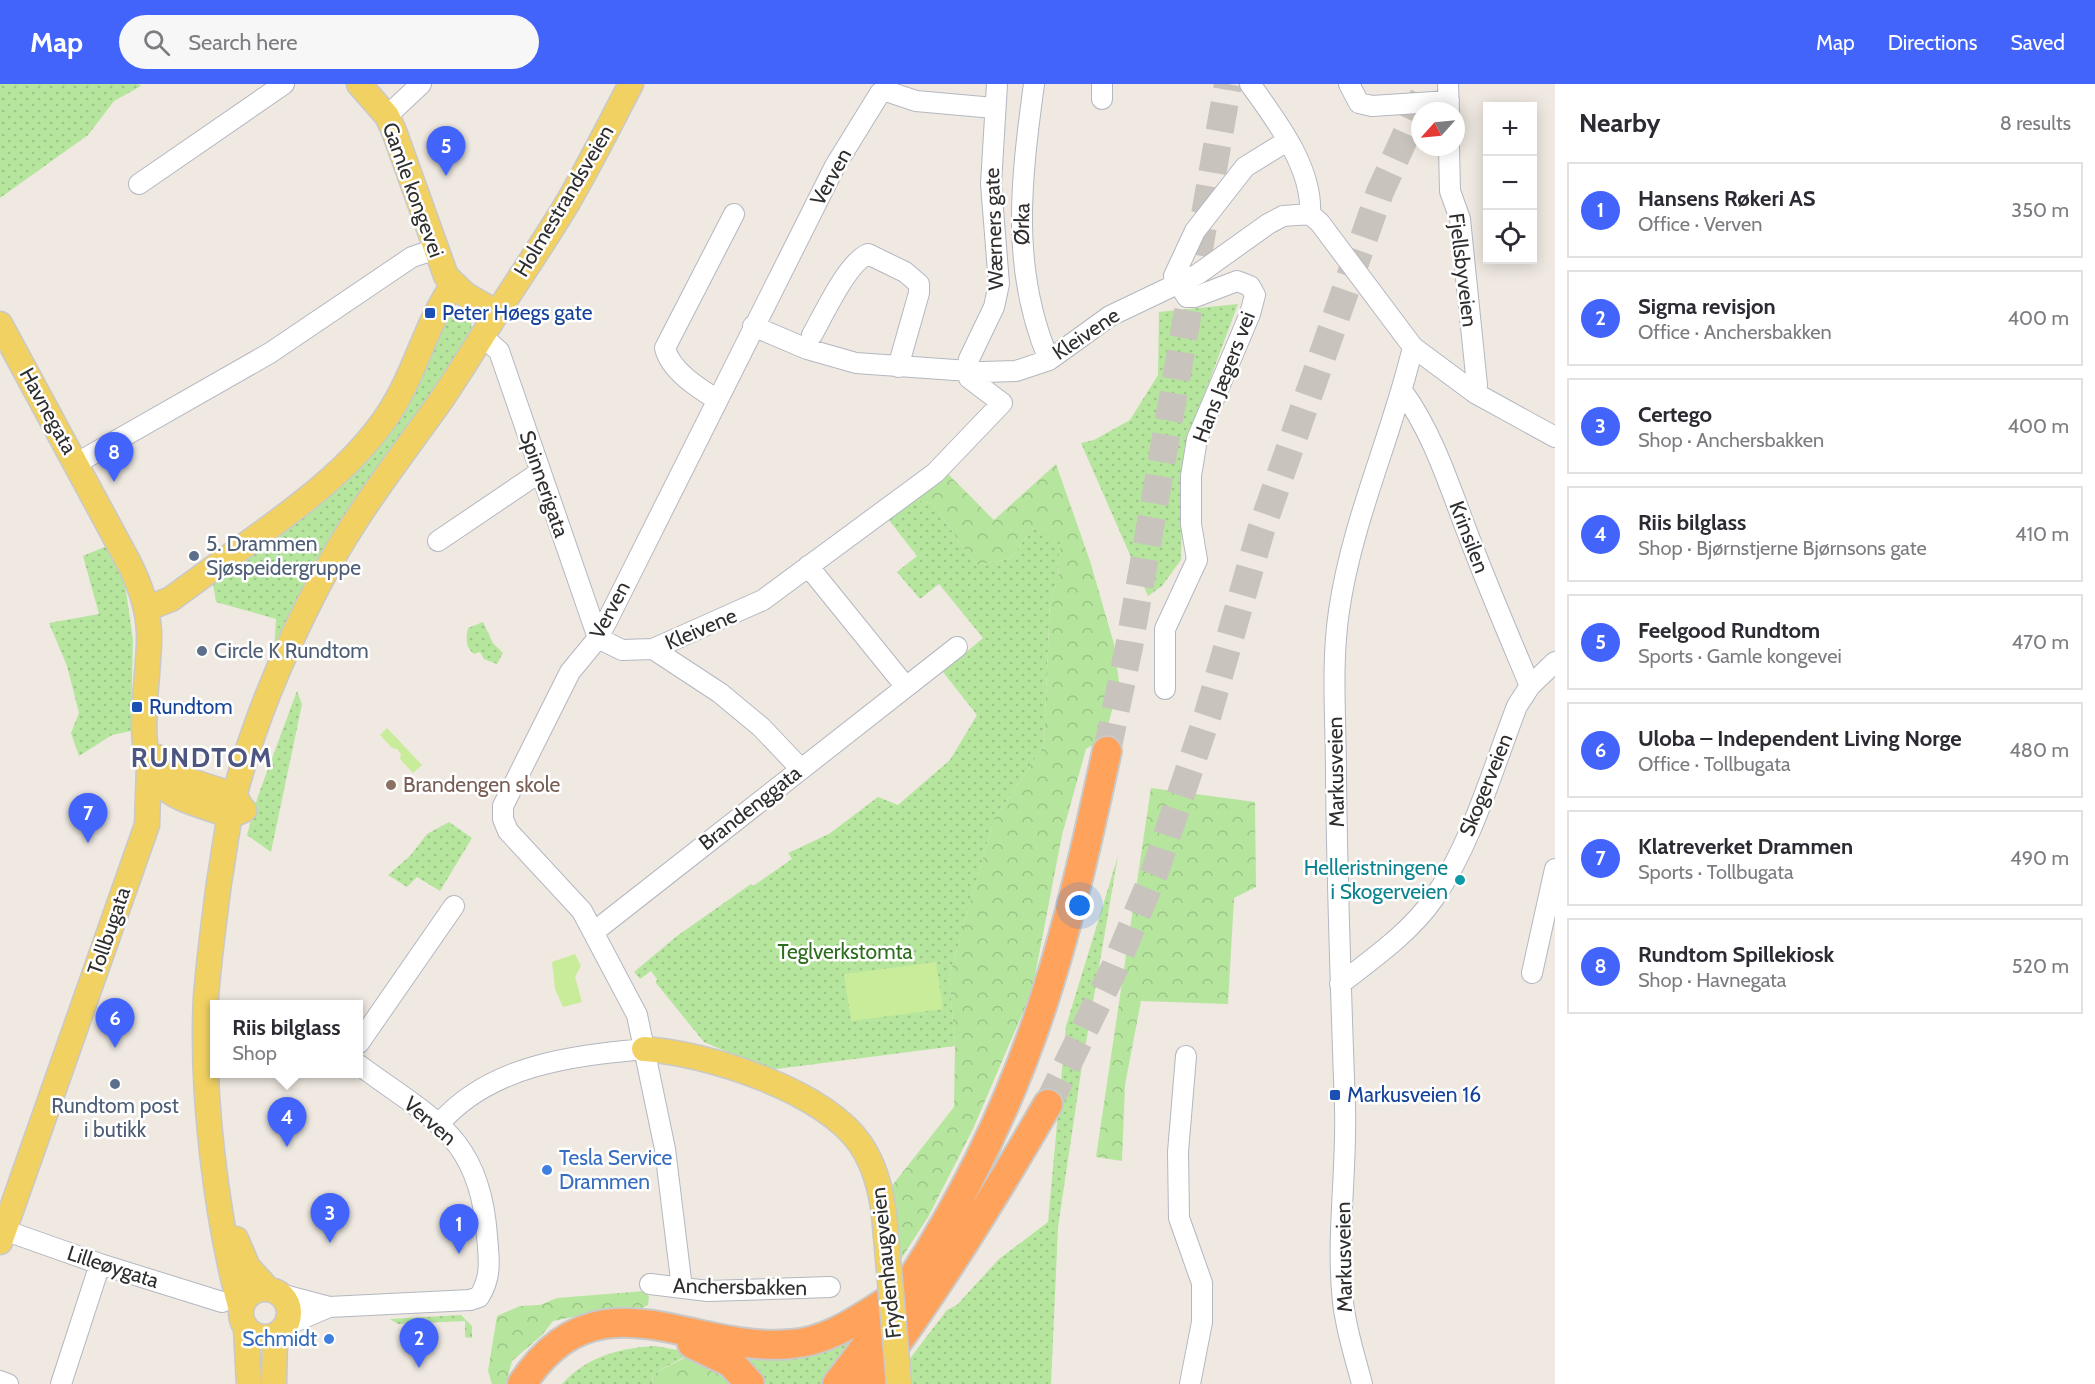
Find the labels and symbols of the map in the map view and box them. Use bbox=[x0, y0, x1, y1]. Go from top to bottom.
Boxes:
north arrow bbox=[1411, 102, 1465, 156]
street label: Gamle kongevei bbox=[377, 119, 449, 261]
street label: Holmestrandsveien bbox=[508, 120, 619, 281]
pin: 5 bbox=[426, 126, 466, 176]
street label: Verven bbox=[805, 144, 856, 210]
street label: Wærners gate bbox=[979, 167, 1008, 291]
street label: Ørka bbox=[1009, 203, 1034, 245]
street label: Fjellsbyveien bbox=[1443, 212, 1483, 328]
place label: Peter Høegs gate bbox=[442, 300, 593, 325]
street label: Kleivene bbox=[1048, 302, 1124, 365]
marker: Peter Høegs gate bbox=[423, 306, 437, 320]
street label: Hans Jægers vei bbox=[1187, 308, 1260, 446]
street label: Havnegata bbox=[15, 363, 82, 458]
street label: Spinnerigata bbox=[515, 427, 574, 540]
pin: 8 bbox=[94, 432, 134, 482]
street label: Krinsilen bbox=[1444, 497, 1495, 576]
place label: 5. Drammen Sjøspeidergruppe bbox=[206, 531, 361, 581]
marker: 5. Drammen Sjøspeidergruppe bbox=[187, 549, 201, 563]
street label: Verven bbox=[584, 577, 635, 643]
street label: Kleivene bbox=[661, 602, 741, 655]
place label: Circle K Rundtom bbox=[214, 638, 369, 663]
marker: Circle K Rundtom bbox=[195, 644, 209, 658]
place label: Rundtom bbox=[149, 694, 233, 719]
marker: Rundtom bbox=[130, 700, 144, 714]
street label: Markusveien bbox=[1322, 717, 1349, 828]
street label: Skogerveien bbox=[1454, 730, 1517, 840]
district label: RUNDTOM bbox=[131, 741, 273, 774]
street label: Brandenggata bbox=[694, 760, 806, 855]
place label: Brandengen skole bbox=[403, 772, 561, 797]
marker: Brandengen skole bbox=[384, 778, 398, 792]
pin: 7 bbox=[68, 794, 107, 843]
place label: Helleristningene i Skogerveien bbox=[1304, 855, 1448, 904]
marker: Helleristningene i Skogerveien bbox=[1453, 873, 1467, 887]
street label: Tollbugata bbox=[82, 884, 135, 978]
your location bbox=[1065, 891, 1094, 920]
park label: Teglverkstomta bbox=[777, 939, 913, 964]
pin: 6 bbox=[96, 998, 134, 1048]
marker: Rundtom post i butikk bbox=[108, 1077, 122, 1091]
place label: Markusveien 16 bbox=[1347, 1082, 1481, 1107]
marker: Markusveien 16 bbox=[1328, 1088, 1342, 1102]
street label: Verven bbox=[399, 1091, 462, 1150]
place label: Rundtom post i butikk bbox=[51, 1093, 179, 1142]
pin: 4 bbox=[268, 1098, 306, 1147]
place label: Tesla Service Drammen bbox=[559, 1145, 673, 1194]
marker: Tesla Service Drammen bbox=[540, 1163, 554, 1177]
street label: Frydenhaugveien bbox=[865, 1186, 906, 1340]
pin: 3 bbox=[310, 1194, 350, 1243]
street label: Markusveien bbox=[1330, 1202, 1357, 1313]
pin: 1 bbox=[440, 1204, 478, 1254]
street label: Lilleøygata bbox=[64, 1240, 162, 1293]
street label: Anchersbakken bbox=[673, 1273, 807, 1300]
pin: 2 bbox=[400, 1318, 438, 1368]
place label: Schmidt bbox=[242, 1326, 317, 1351]
marker: Schmidt bbox=[322, 1332, 336, 1346]

